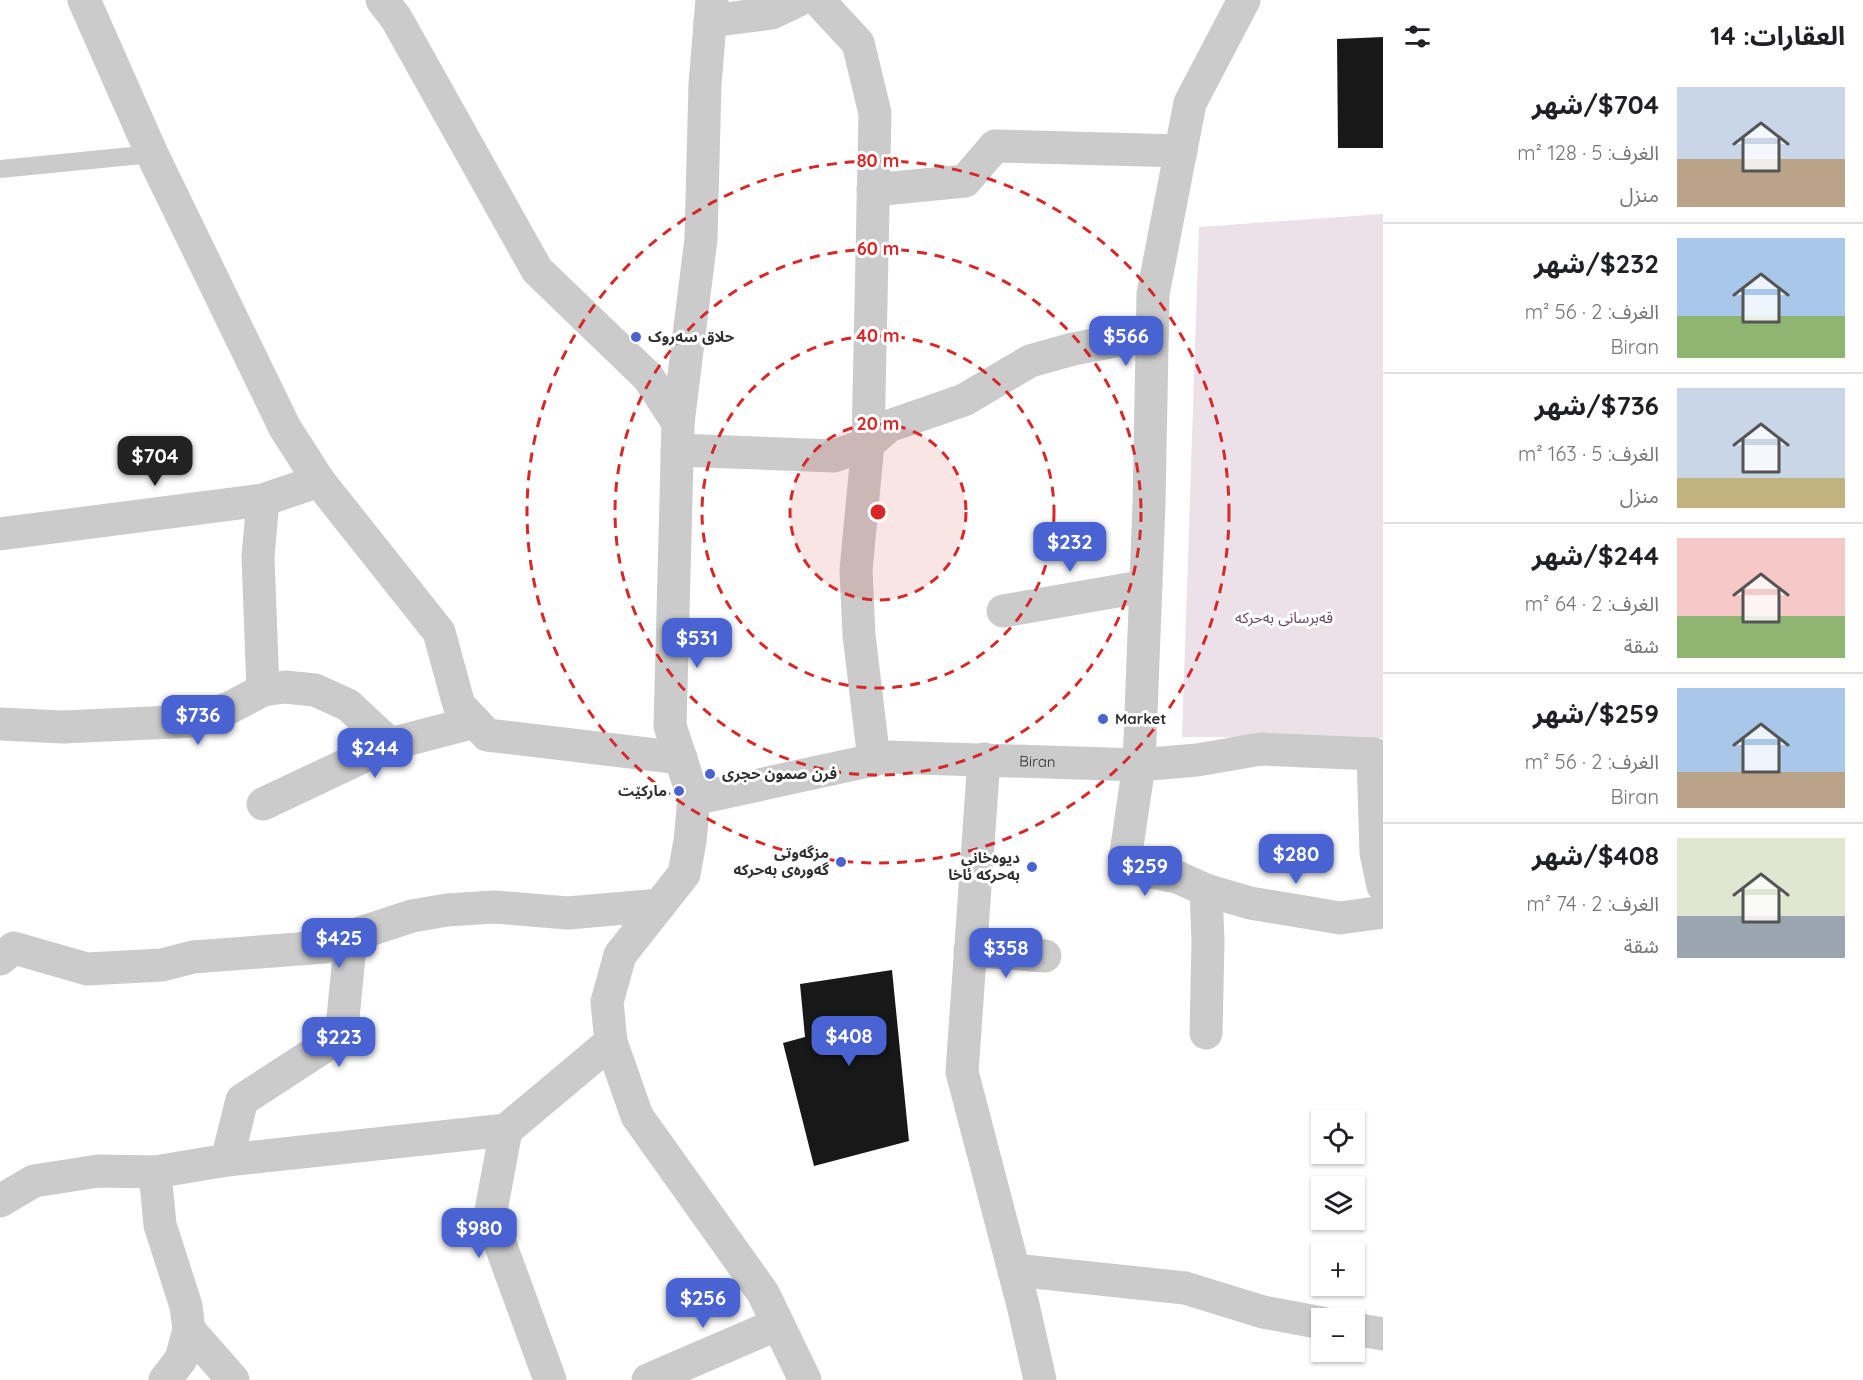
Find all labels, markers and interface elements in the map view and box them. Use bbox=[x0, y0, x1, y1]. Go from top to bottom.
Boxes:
text: العقارات: 14 bbox=[1710, 19, 1845, 52]
icon: filters bbox=[1401, 20, 1434, 53]
text: $704/شهر bbox=[1532, 88, 1659, 121]
icon: home bbox=[1725, 111, 1797, 183]
text: الغرف: 5 · 128 m² bbox=[1517, 140, 1659, 165]
text: 80 m bbox=[857, 149, 899, 172]
text: منزل bbox=[1620, 182, 1659, 207]
text: 60 m bbox=[857, 237, 899, 260]
text: $232/شهر bbox=[1534, 247, 1659, 280]
icon: home bbox=[1725, 262, 1797, 334]
text: الغرف: 2 · 56 m² bbox=[1525, 299, 1659, 324]
pin: $566 bbox=[1090, 316, 1162, 367]
text: $566 bbox=[1103, 323, 1149, 348]
text: 40 m bbox=[856, 324, 900, 347]
place label: حلاق سەروک bbox=[648, 327, 735, 346]
marker: حلاق سەروک bbox=[629, 330, 643, 344]
text: Biran bbox=[1611, 334, 1659, 359]
text: $736/شهر bbox=[1535, 389, 1659, 422]
text: 20 m bbox=[857, 412, 899, 435]
icon: home bbox=[1725, 412, 1797, 484]
pin: $704 bbox=[119, 436, 191, 487]
text: الغرف: 5 · 163 m² bbox=[1518, 441, 1659, 466]
text: $704 bbox=[132, 443, 178, 468]
text: منزل bbox=[1620, 483, 1659, 508]
centre of rings bbox=[868, 502, 888, 522]
pin: $232 bbox=[1034, 522, 1106, 573]
text: $232 bbox=[1047, 529, 1093, 554]
text: $244/شهر bbox=[1532, 539, 1659, 572]
icon: home bbox=[1725, 562, 1797, 634]
text: الغرف: 2 · 64 m² bbox=[1525, 591, 1659, 616]
park label: قەبرسانی بەحرکە bbox=[1235, 608, 1333, 627]
pin: $531 bbox=[661, 618, 733, 669]
text: $531 bbox=[676, 625, 718, 650]
text: شقة bbox=[1624, 633, 1659, 658]
pin: $736 bbox=[162, 695, 234, 746]
text: $259/شهر bbox=[1533, 697, 1659, 730]
text: $736 bbox=[176, 702, 220, 727]
place label: Market bbox=[1115, 709, 1166, 728]
marker: Market bbox=[1096, 712, 1110, 726]
icon: home bbox=[1725, 712, 1797, 784]
pin: $244 bbox=[339, 728, 411, 779]
text: $244 bbox=[352, 735, 398, 760]
text: الغرف: 2 · 56 m² bbox=[1525, 749, 1659, 774]
street label: Biran bbox=[1019, 751, 1056, 771]
place label: فرن صمون حجری bbox=[722, 764, 837, 783]
marker: فرن صمون حجری bbox=[703, 767, 717, 781]
place label: مارکێت bbox=[618, 781, 667, 800]
marker: مارکێت bbox=[672, 784, 686, 798]
text: Biran bbox=[1611, 784, 1659, 809]
pin: $280 bbox=[1260, 834, 1332, 885]
text: $408/شهر bbox=[1532, 839, 1659, 872]
text: $280 bbox=[1273, 841, 1319, 866]
place label: مزگەوتی گەورەی بەحرکە bbox=[733, 843, 829, 879]
pin: $259 bbox=[1109, 846, 1181, 897]
place label: دیوەخانی بەحرکە ئاخا bbox=[948, 848, 1020, 884]
text: $259 bbox=[1122, 853, 1168, 878]
marker: مزگەوتی گەورەی بەحرکە bbox=[834, 855, 848, 869]
marker: دیوەخانی بەحرکە ئاخا bbox=[1025, 860, 1039, 874]
icon: home bbox=[1725, 862, 1797, 934]
text: الغرف: 2 · 74 m² bbox=[1526, 891, 1659, 916]
pin: $425 bbox=[303, 918, 375, 969]
text: $425 bbox=[316, 925, 362, 950]
pin: $358 bbox=[970, 928, 1042, 979]
text: شقة bbox=[1624, 933, 1659, 958]
text: $358 bbox=[983, 935, 1029, 960]
pin: $408 bbox=[813, 1016, 885, 1067]
pin: $223 bbox=[303, 1017, 375, 1068]
text: $408 bbox=[826, 1023, 872, 1048]
text: $223 bbox=[316, 1024, 362, 1049]
map controls bbox=[1311, 1110, 1365, 1362]
button: locate bbox=[1311, 1110, 1365, 1164]
button: layers bbox=[1311, 1176, 1365, 1230]
pin: $980 bbox=[443, 1208, 515, 1259]
text: $980 bbox=[456, 1215, 502, 1240]
button: + bbox=[1311, 1242, 1365, 1296]
pin: $256 bbox=[667, 1278, 739, 1329]
text: $256 bbox=[680, 1285, 726, 1310]
button: − bbox=[1311, 1308, 1365, 1362]

